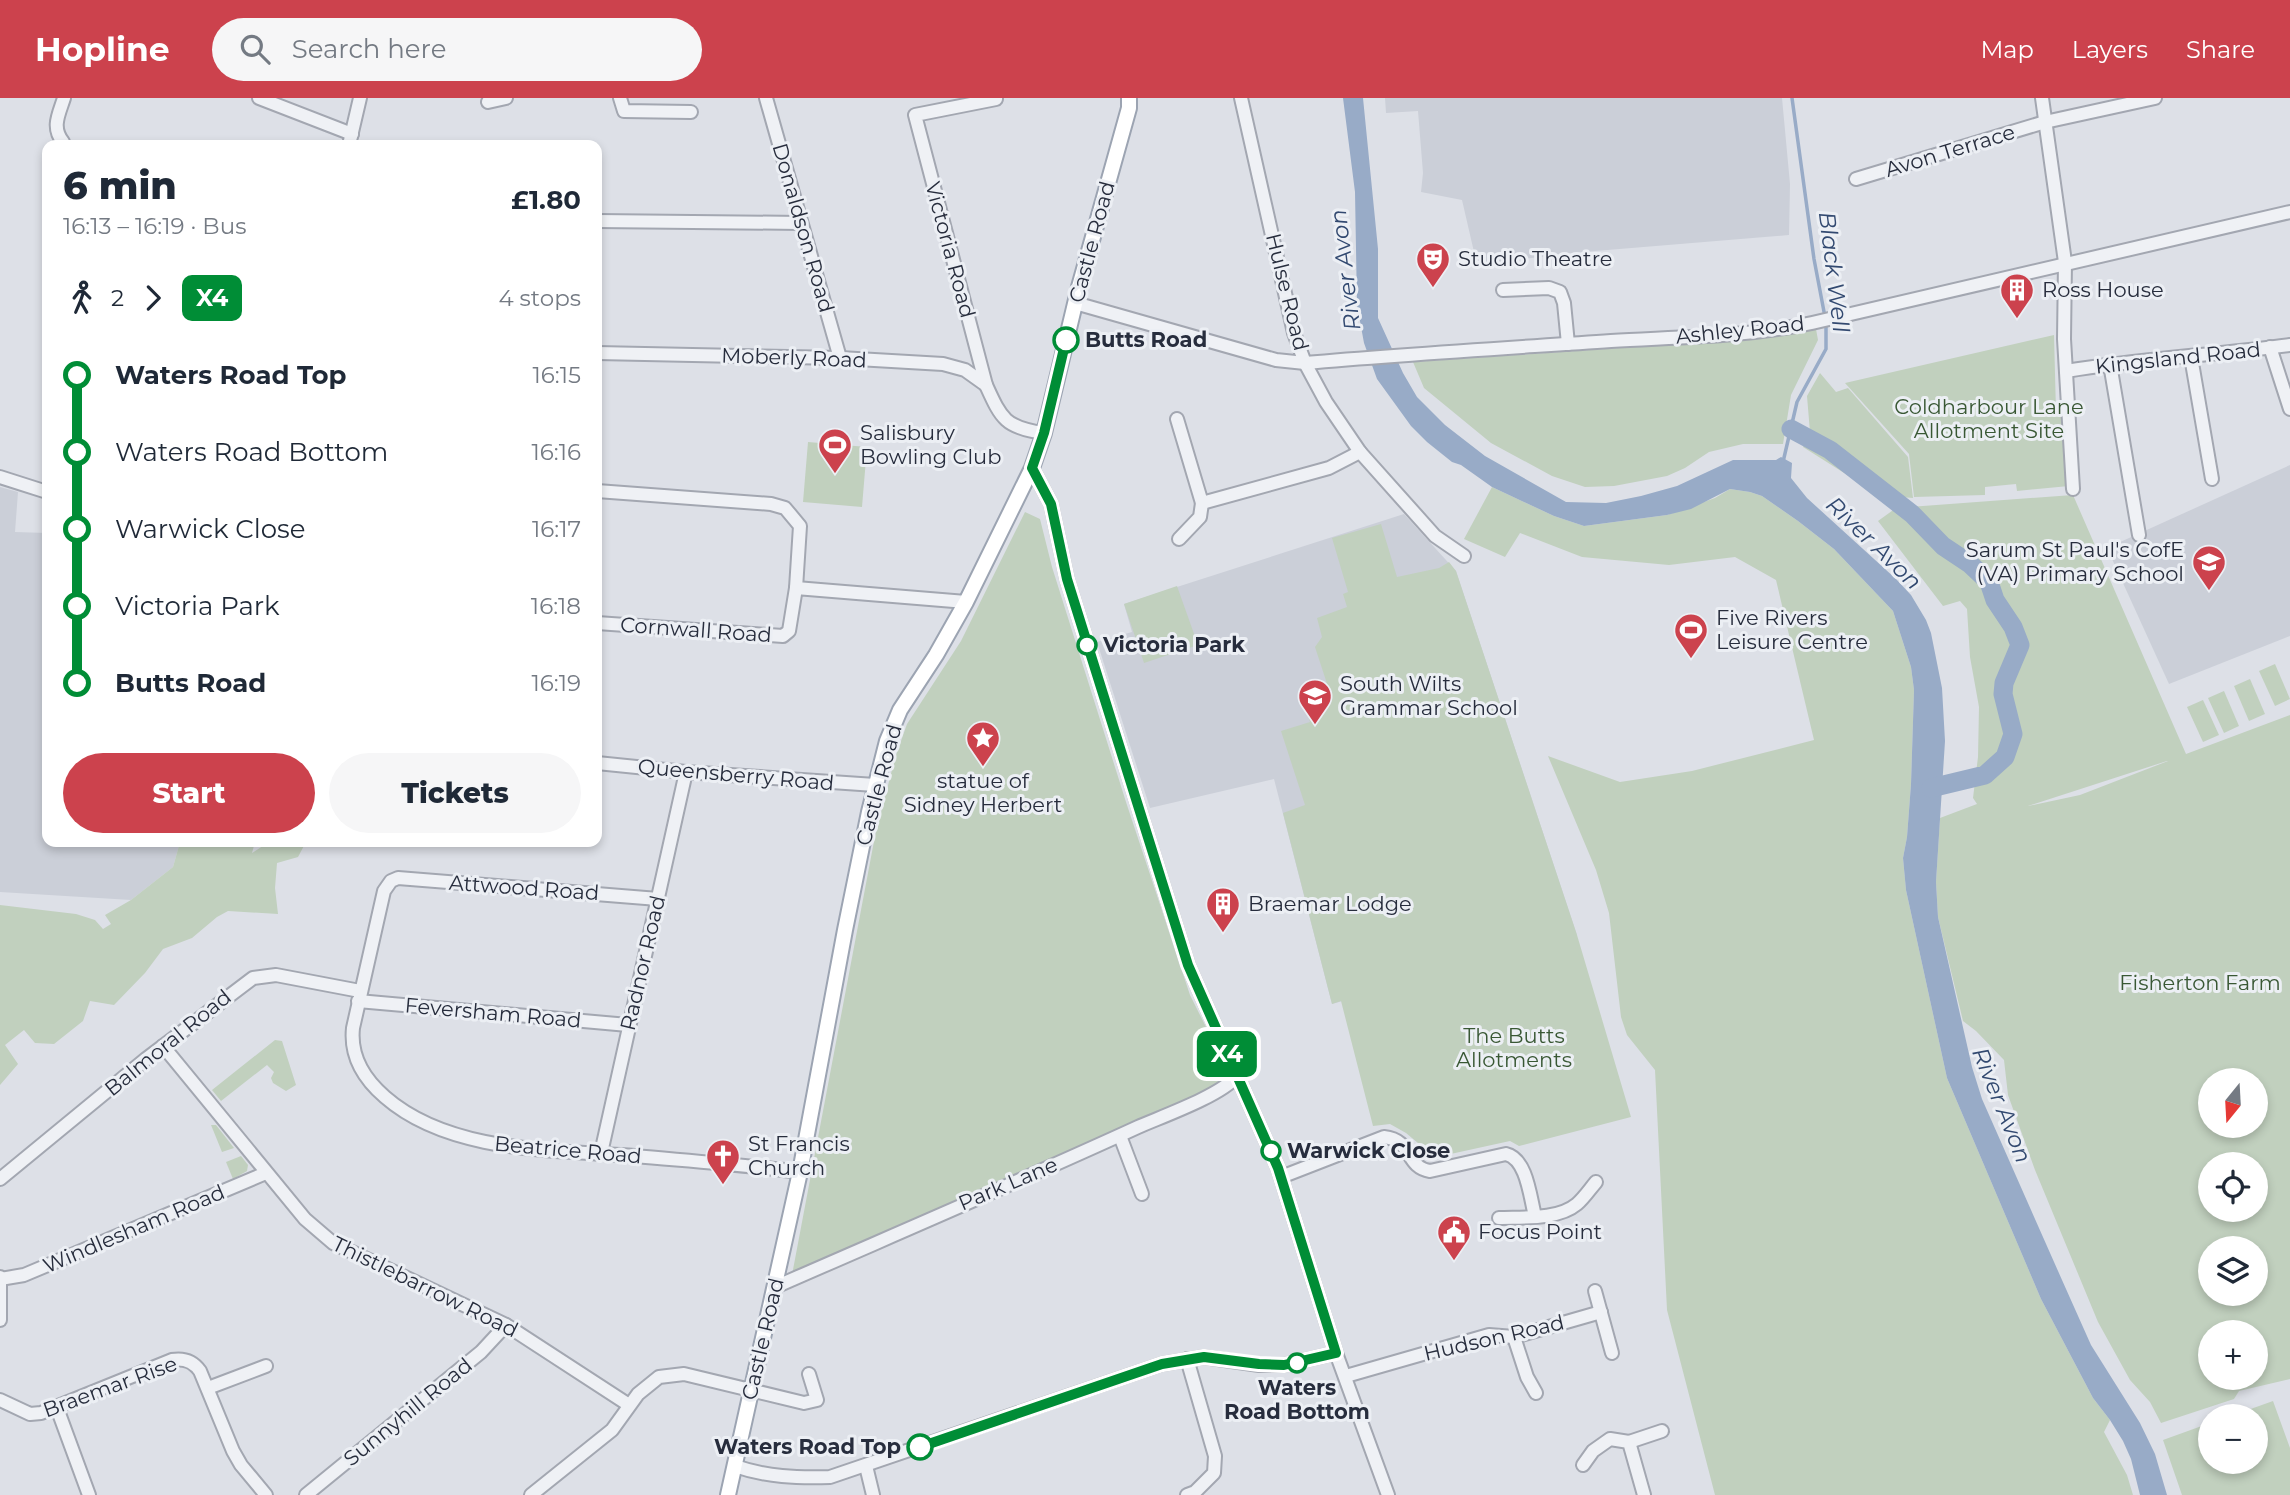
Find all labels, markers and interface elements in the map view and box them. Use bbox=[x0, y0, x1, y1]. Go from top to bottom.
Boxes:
search box bbox=[212, 18, 702, 81]
text: Hopline bbox=[35, 29, 170, 69]
icon: search bbox=[236, 30, 274, 68]
text: Search here bbox=[292, 33, 446, 65]
text: Map bbox=[1980, 35, 2034, 64]
text: Layers bbox=[2072, 35, 2148, 64]
text: Share bbox=[2186, 35, 2255, 64]
street label: Avon Terrace bbox=[1882, 119, 2018, 182]
street label: Donaldson Road bbox=[767, 140, 840, 315]
text: 6 min bbox=[63, 162, 177, 209]
street label: Castle Road bbox=[1063, 178, 1120, 305]
street label: Victoria Road bbox=[920, 179, 981, 321]
text: £1.80 bbox=[511, 184, 581, 216]
water label: River Avon bbox=[1324, 208, 1366, 332]
water label: Black Well bbox=[1813, 210, 1855, 335]
text: 16:13 – 16:19 · Bus bbox=[63, 212, 246, 240]
street label: Hulse Road bbox=[1261, 231, 1314, 353]
theatre icon: Studio Theatre bbox=[1414, 240, 1452, 289]
place label: Studio Theatre bbox=[1458, 246, 1612, 271]
building icon: Ross House bbox=[1998, 271, 2036, 320]
place label: Ross House bbox=[2042, 277, 2164, 302]
icon: walk bbox=[63, 279, 101, 317]
icon: forward bbox=[134, 279, 172, 317]
text: X4 bbox=[196, 283, 228, 312]
text: 2 bbox=[111, 284, 124, 312]
text: 4 stops bbox=[498, 284, 581, 312]
street label: Ashley Road bbox=[1674, 310, 1806, 349]
marker: Butts Road bbox=[1053, 327, 1079, 353]
place label: Butts Road bbox=[1085, 327, 1207, 352]
street label: Kingsland Road bbox=[2094, 336, 2262, 379]
street label: Moberly Road bbox=[721, 342, 867, 373]
text: Waters Road Top bbox=[115, 359, 347, 391]
text: 16:15 bbox=[532, 361, 581, 389]
park label: Coldharbour Lane Allotment Site bbox=[1894, 394, 2084, 443]
place label: Salisbury Bowling Club bbox=[860, 420, 1001, 469]
sports icon: Salisbury Bowling Club bbox=[816, 426, 854, 475]
text: Waters Road Bottom bbox=[115, 436, 388, 468]
text: 16:16 bbox=[532, 438, 581, 466]
water label: River Avon bbox=[1820, 491, 1928, 595]
text: Warwick Close bbox=[115, 513, 305, 545]
text: 16:17 bbox=[532, 515, 581, 543]
place label: Sarum St Paul's CofE (VA) Primary School bbox=[1966, 537, 2184, 586]
school or university icon: Sarum St Paul's CofE (VA) Primary School bbox=[2190, 543, 2228, 592]
text: Victoria Park bbox=[115, 590, 280, 622]
text: 16:18 bbox=[531, 592, 581, 620]
place label: Five Rivers Leisure Centre bbox=[1716, 605, 1868, 654]
sports icon: Five Rivers Leisure Centre bbox=[1672, 611, 1710, 660]
street label: Cornwall Road bbox=[619, 612, 773, 647]
place label: Victoria Park bbox=[1102, 632, 1245, 657]
marker: Victoria Park bbox=[1077, 635, 1097, 655]
text: Butts Road bbox=[115, 667, 266, 699]
text: 16:19 bbox=[532, 669, 581, 697]
place label: South Wilts Grammar School bbox=[1340, 671, 1518, 720]
school or university icon: South Wilts Grammar School bbox=[1296, 677, 1334, 726]
place icon: statue of Sidney Herbert bbox=[964, 719, 1002, 768]
street label: Castle Road bbox=[850, 721, 907, 848]
button: Start bbox=[63, 753, 315, 833]
button: Tickets bbox=[329, 753, 581, 833]
street label: Queensberry Road bbox=[637, 753, 835, 796]
place label: statue of Sidney Herbert bbox=[904, 768, 1062, 817]
street label: Attwood Road bbox=[448, 870, 600, 905]
building icon: Braemar Lodge bbox=[1204, 885, 1242, 934]
place label: Braemar Lodge bbox=[1248, 891, 1412, 916]
street label: Radnor Road bbox=[615, 893, 670, 1033]
park label: Fisherton Farm bbox=[2119, 970, 2281, 995]
street label: Balmoral Road bbox=[99, 984, 236, 1101]
street label: Feversham Road bbox=[404, 992, 582, 1033]
park label: The Butts Allotments bbox=[1456, 1023, 1572, 1072]
line badge: X4 bbox=[1196, 1031, 1258, 1077]
text: X4 bbox=[1211, 1039, 1243, 1068]
water label: River Avon bbox=[1966, 1043, 2038, 1167]
north arrow bbox=[2198, 1068, 2268, 1138]
map controls bbox=[2198, 1068, 2268, 1474]
street label: Beatrice Road bbox=[493, 1131, 643, 1168]
place label: St Francis Church bbox=[748, 1131, 850, 1180]
church icon: St Francis Church bbox=[704, 1137, 742, 1186]
place label: Warwick Close bbox=[1287, 1138, 1450, 1163]
marker: Warwick Close bbox=[1261, 1141, 1281, 1161]
street label: Park Lane bbox=[955, 1151, 1061, 1216]
button: locate bbox=[2198, 1152, 2268, 1222]
street label: Windlesham Road bbox=[39, 1179, 228, 1278]
public building icon: Focus Point bbox=[1435, 1213, 1473, 1262]
place label: Focus Point bbox=[1478, 1219, 1602, 1244]
street label: Thistlebarrow Road bbox=[328, 1231, 522, 1342]
button: layers bbox=[2198, 1236, 2268, 1306]
street label: Castle Road bbox=[736, 1275, 789, 1402]
street label: Hudson Road bbox=[1421, 1309, 1567, 1366]
button: + bbox=[2198, 1320, 2268, 1390]
street label: Braemar Rise bbox=[39, 1351, 180, 1422]
street label: Sunnyhill Road bbox=[338, 1352, 477, 1471]
marker: Waters Road Bottom bbox=[1287, 1353, 1307, 1373]
place label: Waters Road Bottom bbox=[1224, 1375, 1370, 1424]
button: − bbox=[2198, 1404, 2268, 1474]
place label: Waters Road Top bbox=[714, 1434, 901, 1459]
marker: Waters Road Top bbox=[907, 1434, 933, 1460]

